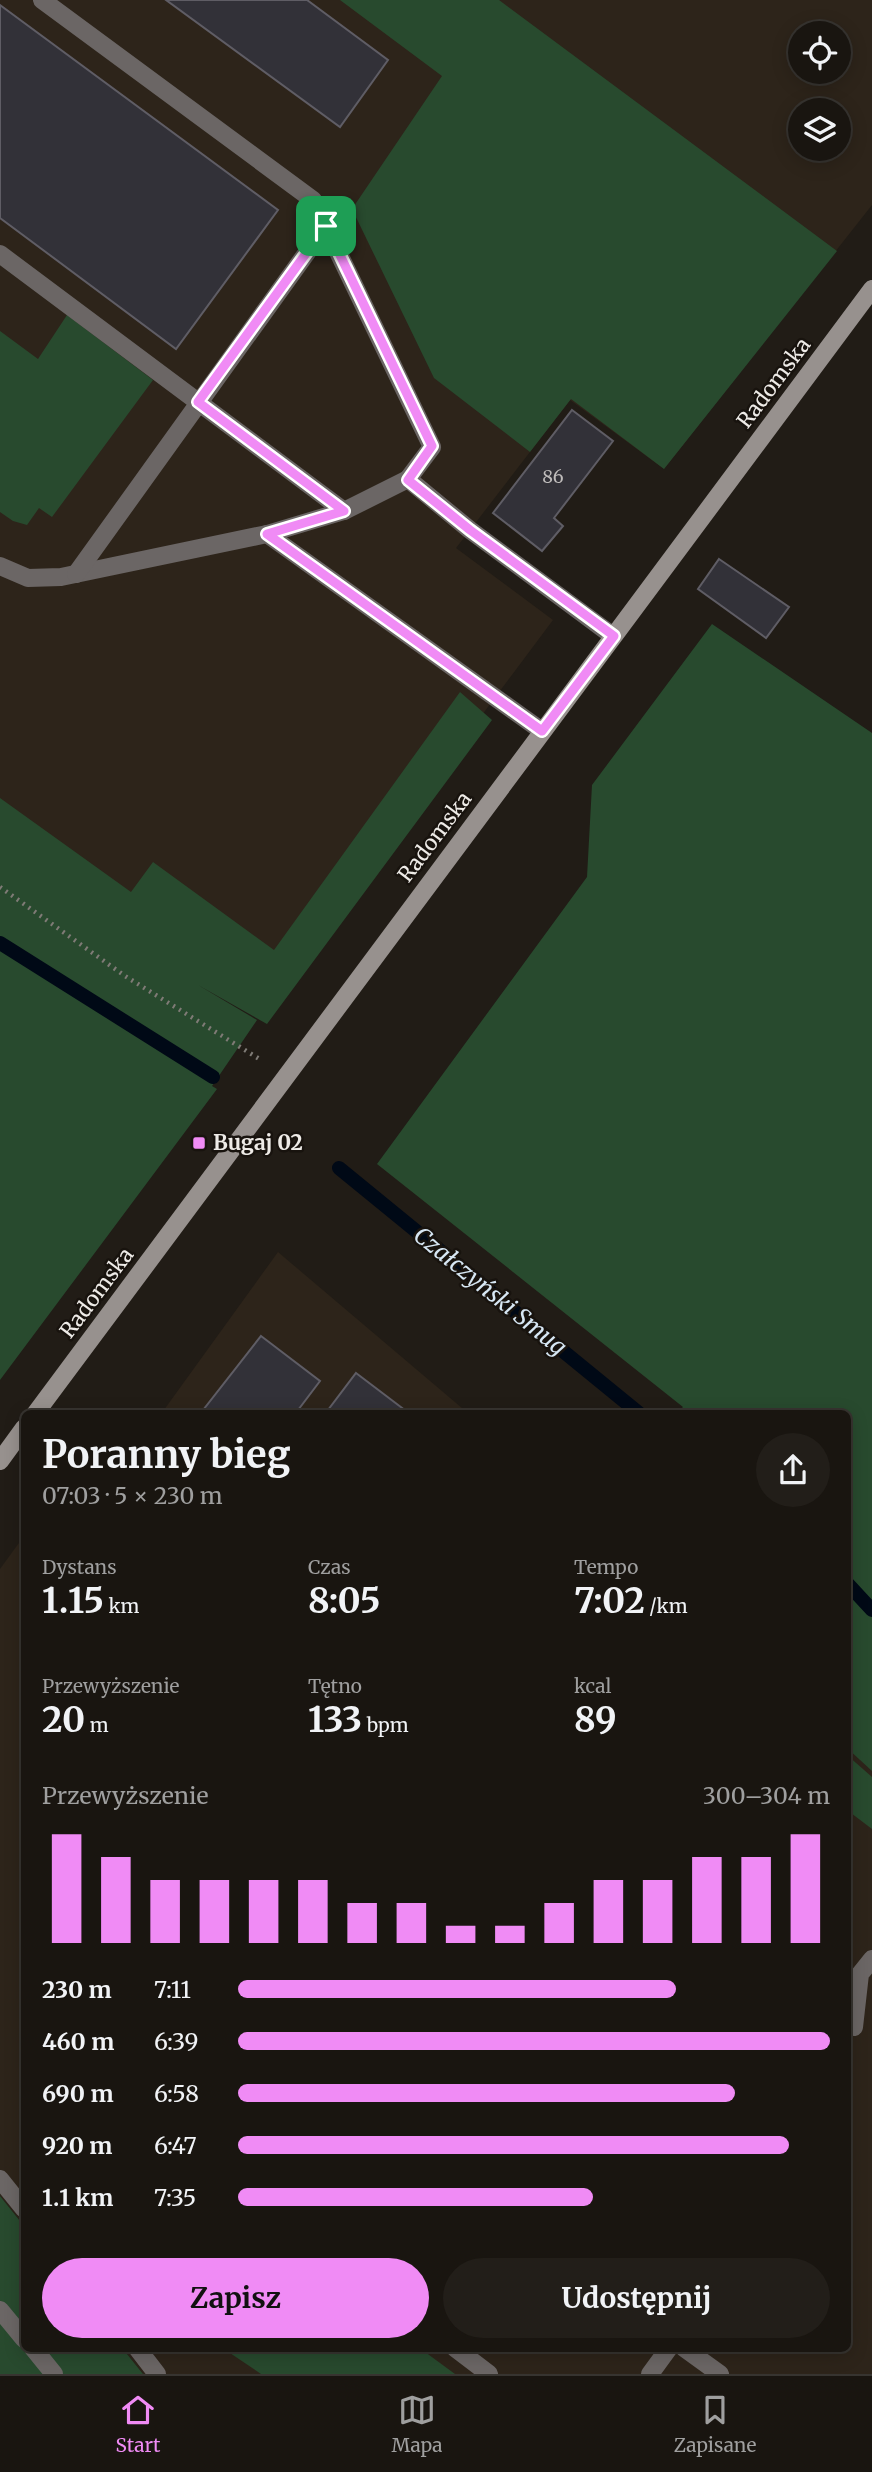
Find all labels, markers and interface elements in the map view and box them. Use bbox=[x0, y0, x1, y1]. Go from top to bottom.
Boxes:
map controls bbox=[788, 21, 851, 161]
button: locate bbox=[788, 21, 851, 84]
button: layers bbox=[788, 98, 851, 161]
pin bbox=[296, 196, 356, 256]
icon: arrive bbox=[307, 207, 345, 245]
street label: Radomska bbox=[731, 332, 816, 433]
house number: 86 bbox=[542, 465, 564, 488]
street label: Radomska bbox=[392, 786, 477, 887]
place label: Bugaj 02 bbox=[213, 1129, 303, 1156]
marker: Bugaj 02 bbox=[191, 1135, 207, 1151]
water label: Czałczyński Smug bbox=[408, 1220, 573, 1361]
street label: Radomska bbox=[54, 1242, 139, 1343]
text: Poranny bieg bbox=[42, 1431, 290, 1478]
button: share bbox=[756, 1433, 830, 1507]
text: 07:03 · 5 × 230 m bbox=[42, 1481, 223, 1510]
text: Dystans bbox=[42, 1555, 117, 1579]
text: Czas bbox=[308, 1555, 351, 1579]
text: Tempo bbox=[574, 1555, 638, 1579]
text: 1.15 bbox=[42, 1579, 104, 1623]
text: 8:05 bbox=[308, 1579, 381, 1623]
text: 7:02 bbox=[574, 1579, 645, 1623]
text: km bbox=[104, 1594, 139, 1618]
text: /km bbox=[645, 1594, 688, 1618]
text: Przewyższenie bbox=[42, 1674, 180, 1698]
text: Tętno bbox=[308, 1674, 362, 1698]
text: kcal bbox=[574, 1674, 611, 1698]
text: 20 bbox=[42, 1698, 85, 1742]
text: 133 bbox=[308, 1698, 362, 1742]
text: 89 bbox=[574, 1698, 617, 1742]
text: m bbox=[85, 1713, 109, 1737]
text: bpm bbox=[362, 1713, 409, 1737]
text: Przewyższenie bbox=[42, 1781, 208, 1810]
text: 300–304 m bbox=[703, 1781, 830, 1810]
text: 230 m bbox=[42, 1975, 112, 2004]
text: 7:11 bbox=[154, 1975, 191, 2004]
text: 460 m bbox=[42, 2027, 114, 2056]
text: 6:39 bbox=[154, 2027, 198, 2056]
text: 690 m bbox=[42, 2079, 114, 2108]
text: 6:58 bbox=[154, 2079, 199, 2108]
text: 920 m bbox=[42, 2131, 113, 2160]
text: 6:47 bbox=[154, 2131, 197, 2160]
text: 1.1 km bbox=[42, 2183, 113, 2212]
text: 7:35 bbox=[154, 2183, 196, 2212]
button: Zapisz bbox=[42, 2258, 429, 2338]
button: Udostępnij bbox=[443, 2258, 830, 2338]
tab: Start bbox=[116, 2391, 160, 2457]
tab: Mapa bbox=[392, 2391, 443, 2457]
tab: Zapisane bbox=[674, 2391, 756, 2457]

